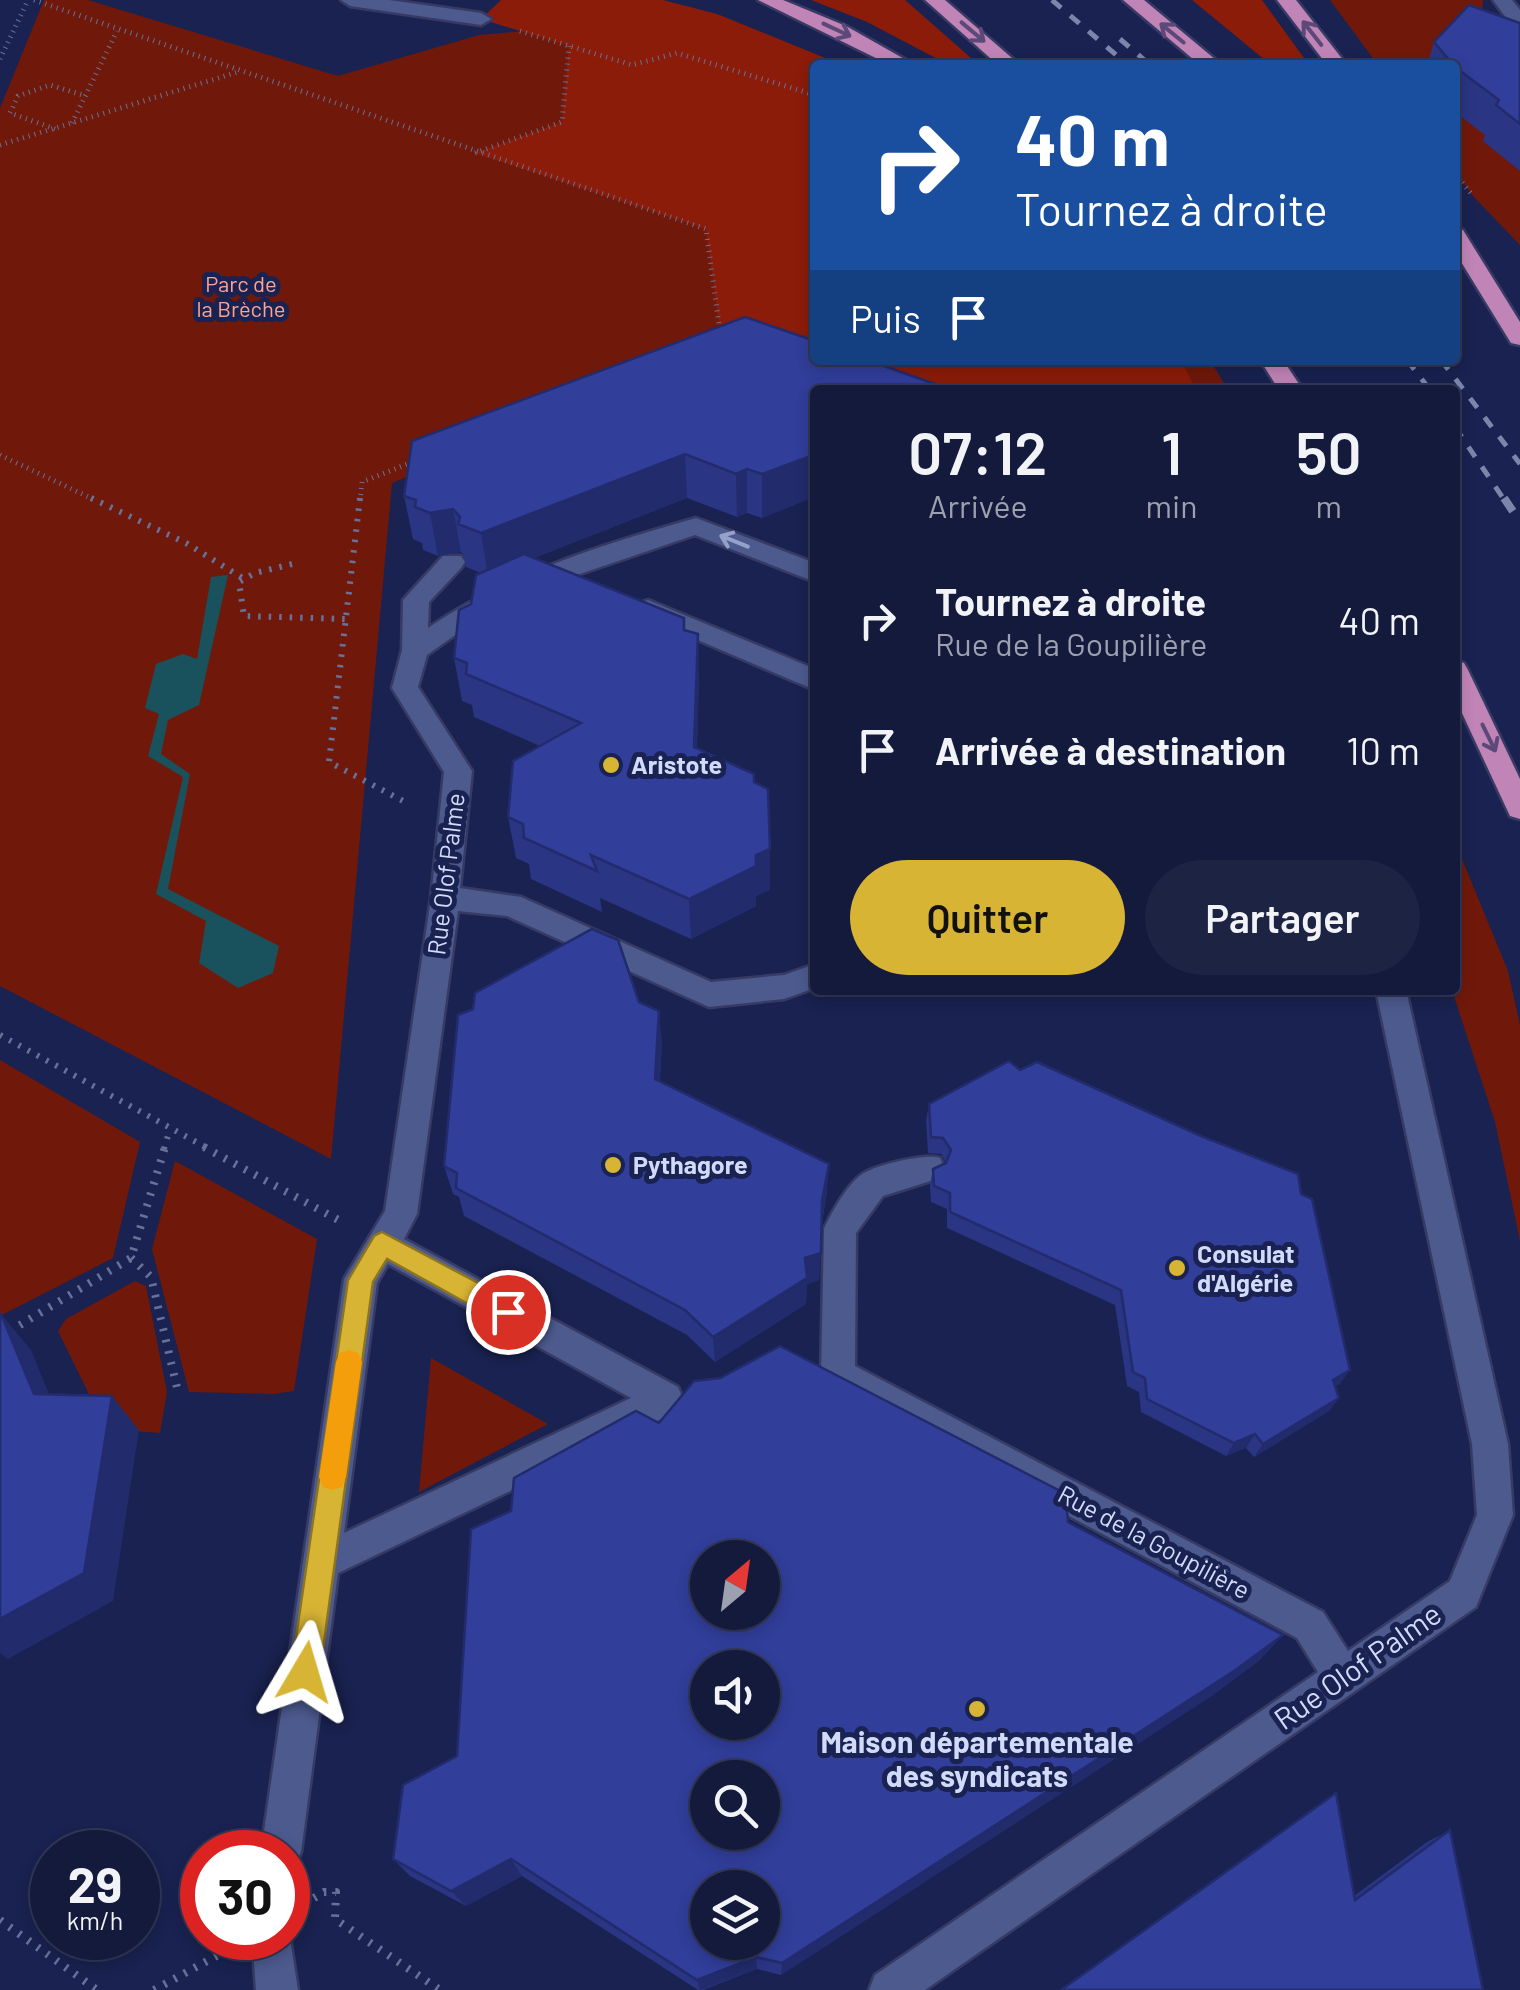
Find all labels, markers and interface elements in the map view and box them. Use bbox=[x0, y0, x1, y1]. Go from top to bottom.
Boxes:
one-way arrow bbox=[1301, 20, 1323, 46]
one-way arrow bbox=[821, 21, 851, 40]
one-way arrow bbox=[959, 21, 985, 43]
one-way arrow bbox=[1159, 22, 1185, 44]
text: 40 m bbox=[1015, 96, 1170, 180]
icon: right bbox=[850, 100, 980, 230]
text: Tournez à droite bbox=[1015, 181, 1328, 235]
park label: Parc de la Brèche bbox=[197, 270, 286, 321]
icon: arrive bbox=[941, 290, 996, 345]
text: Puis bbox=[850, 295, 921, 341]
text: 07:12 bbox=[908, 415, 1047, 487]
text: 1 bbox=[1161, 415, 1182, 487]
text: 50 bbox=[1296, 415, 1362, 487]
text: Arrivée bbox=[928, 486, 1028, 524]
text: min bbox=[1146, 486, 1197, 524]
text: m bbox=[1315, 486, 1342, 524]
one-way arrow bbox=[719, 531, 750, 549]
text: Tournez à droite bbox=[935, 578, 1206, 624]
icon: right bbox=[850, 593, 905, 648]
text: 40 m bbox=[1339, 597, 1420, 643]
text: Rue de la Goupilière bbox=[935, 624, 1207, 662]
icon: arrive bbox=[850, 723, 905, 778]
one-way arrow bbox=[1480, 723, 1499, 752]
text: Arrivée à destination bbox=[935, 727, 1286, 773]
text: 10 m bbox=[1346, 727, 1420, 773]
place label: Aristote bbox=[631, 749, 722, 779]
marker: Aristote bbox=[600, 754, 622, 776]
street label: Rue Olof Palme bbox=[420, 791, 470, 956]
button: Quitter bbox=[850, 860, 1125, 975]
button: Partager bbox=[1145, 860, 1420, 975]
place label: Pythagore bbox=[633, 1149, 748, 1179]
marker: Pythagore bbox=[602, 1154, 624, 1176]
place label: Consulat d'Algérie bbox=[1197, 1238, 1294, 1297]
marker: Consulat d'Algérie bbox=[1166, 1257, 1188, 1279]
pin bbox=[466, 1270, 551, 1355]
icon: arrive bbox=[481, 1285, 536, 1340]
street label: Rue de la Goupilière bbox=[1053, 1478, 1255, 1604]
north arrow bbox=[690, 1540, 780, 1630]
map controls bbox=[690, 1540, 780, 1960]
street label: Rue Olof Palme bbox=[1267, 1595, 1447, 1736]
position arrow bbox=[253, 1620, 357, 1724]
button: sound bbox=[690, 1650, 780, 1740]
marker: Maison départementale des syndicats bbox=[966, 1698, 988, 1720]
place label: Maison départementale des syndicats bbox=[820, 1723, 1134, 1793]
button: search bbox=[690, 1760, 780, 1850]
speed limit sign: 30 bbox=[180, 1830, 310, 1960]
text: 29 bbox=[68, 1853, 122, 1913]
button: layers bbox=[690, 1870, 780, 1960]
text: km/h bbox=[67, 1905, 123, 1935]

